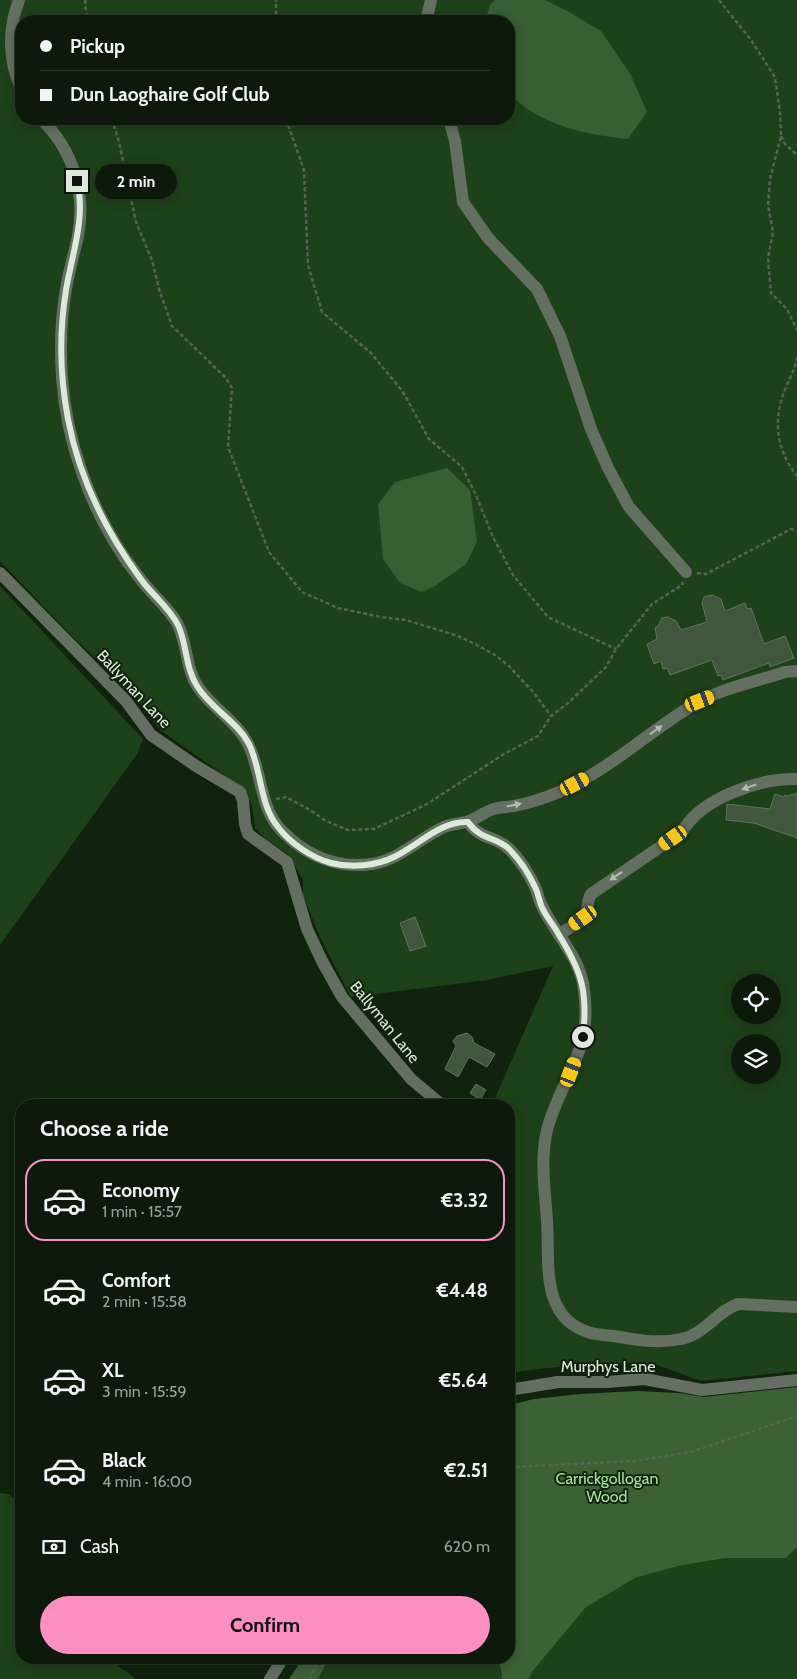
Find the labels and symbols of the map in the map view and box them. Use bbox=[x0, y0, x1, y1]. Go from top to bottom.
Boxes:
callout: 2 min bbox=[94, 164, 177, 198]
route end bbox=[66, 170, 88, 192]
street label: Ballyman Lane bbox=[93, 646, 175, 732]
car bbox=[683, 689, 716, 713]
one-way arrow bbox=[649, 725, 663, 735]
car bbox=[558, 770, 591, 798]
one-way arrow bbox=[742, 783, 757, 791]
one-way arrow bbox=[506, 801, 521, 809]
car bbox=[656, 823, 689, 853]
one-way arrow bbox=[609, 872, 623, 881]
car bbox=[566, 903, 599, 933]
street label: Ballyman Lane bbox=[346, 977, 424, 1067]
route start bbox=[572, 1026, 594, 1048]
car bbox=[558, 1055, 583, 1089]
street label: Murphys Lane bbox=[561, 1357, 655, 1376]
park label: Carrickgollogan Wood bbox=[556, 1469, 658, 1506]

